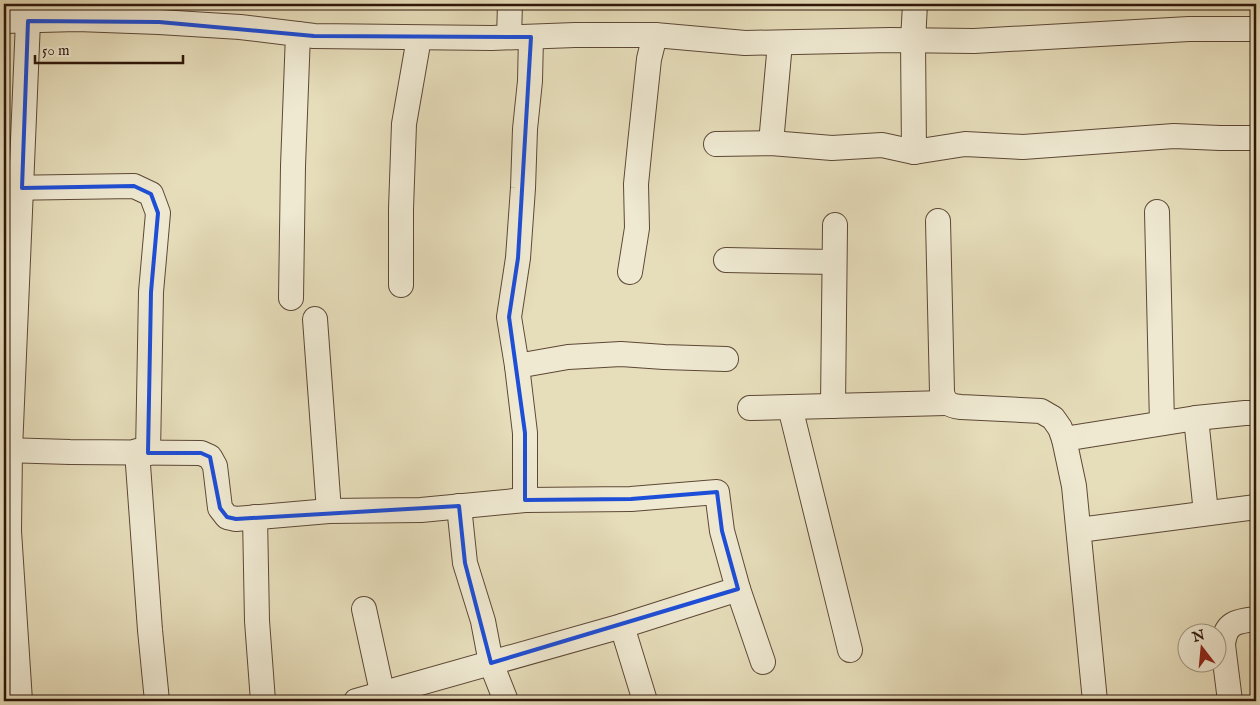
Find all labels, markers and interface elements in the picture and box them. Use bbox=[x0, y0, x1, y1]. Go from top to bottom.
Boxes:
scale bar bbox=[35, 32, 182, 64]
text: 50 m bbox=[42, 41, 70, 60]
north arrow bbox=[1178, 622, 1228, 672]
text: N bbox=[1189, 626, 1207, 647]

